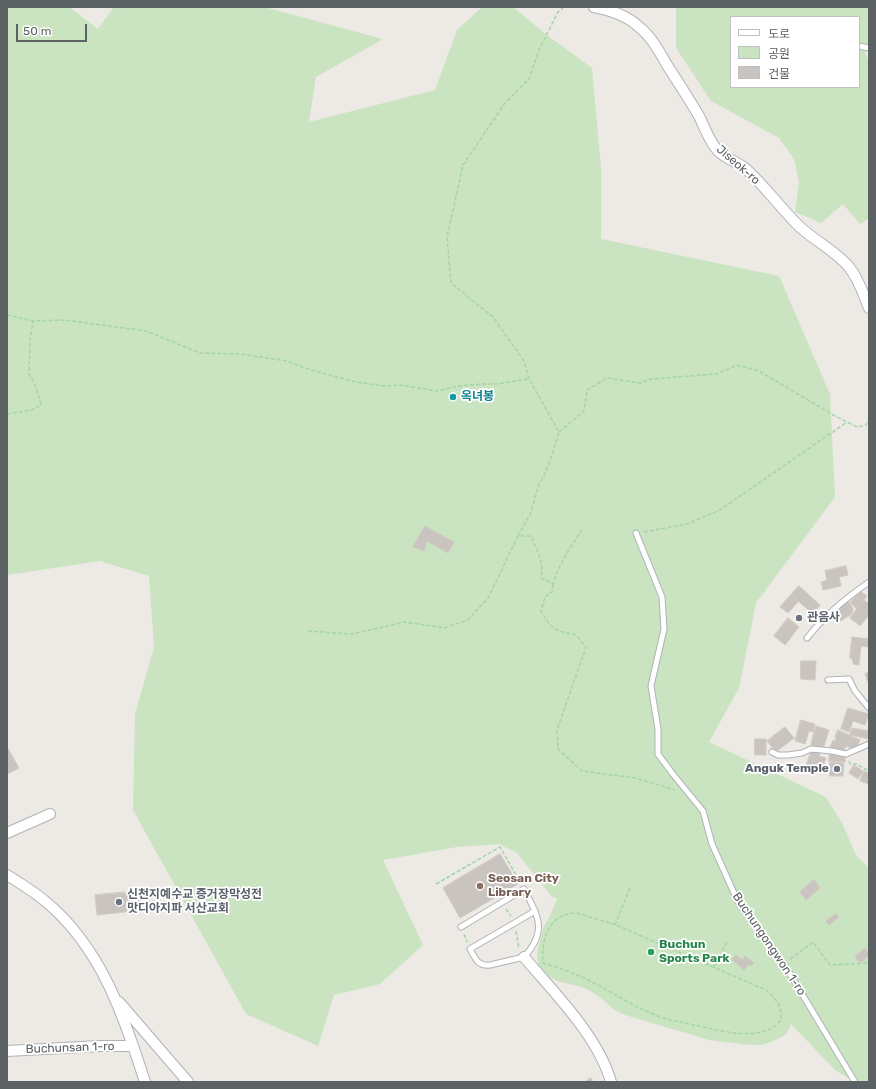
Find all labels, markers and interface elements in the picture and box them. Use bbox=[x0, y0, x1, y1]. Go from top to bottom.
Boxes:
scale bar bbox=[18, 16, 89, 42]
legend bbox=[730, 16, 860, 88]
text: 50 m bbox=[23, 24, 51, 38]
text: 도로 bbox=[768, 27, 790, 41]
text: 공원 bbox=[768, 47, 790, 61]
text: 건물 bbox=[768, 67, 790, 81]
street label: Jiseok-ro bbox=[713, 142, 763, 188]
place label: 옥녀봉 bbox=[461, 390, 494, 404]
marker: 옥녀봉 bbox=[448, 392, 458, 402]
place label: 관음사 bbox=[807, 611, 840, 625]
marker: 관음사 bbox=[794, 613, 804, 623]
place label: Anguk Temple bbox=[745, 762, 829, 776]
marker: Anguk Temple bbox=[832, 764, 842, 774]
place label: Seosan City Library bbox=[488, 872, 559, 900]
marker: Seosan City Library bbox=[475, 881, 485, 891]
place label: 신천지예수교 증거장막성전 맛디아지파 서산교회 bbox=[127, 888, 262, 916]
street label: Buchungongwon 1-ro bbox=[729, 890, 809, 998]
marker: 신천지예수교 증거장막성전 맛디아지파 서산교회 bbox=[114, 897, 124, 907]
place label: Buchun Sports Park bbox=[659, 938, 730, 966]
marker: Buchun Sports Park bbox=[646, 947, 656, 957]
street label: Buchunsan 1-ro bbox=[25, 1039, 115, 1057]

